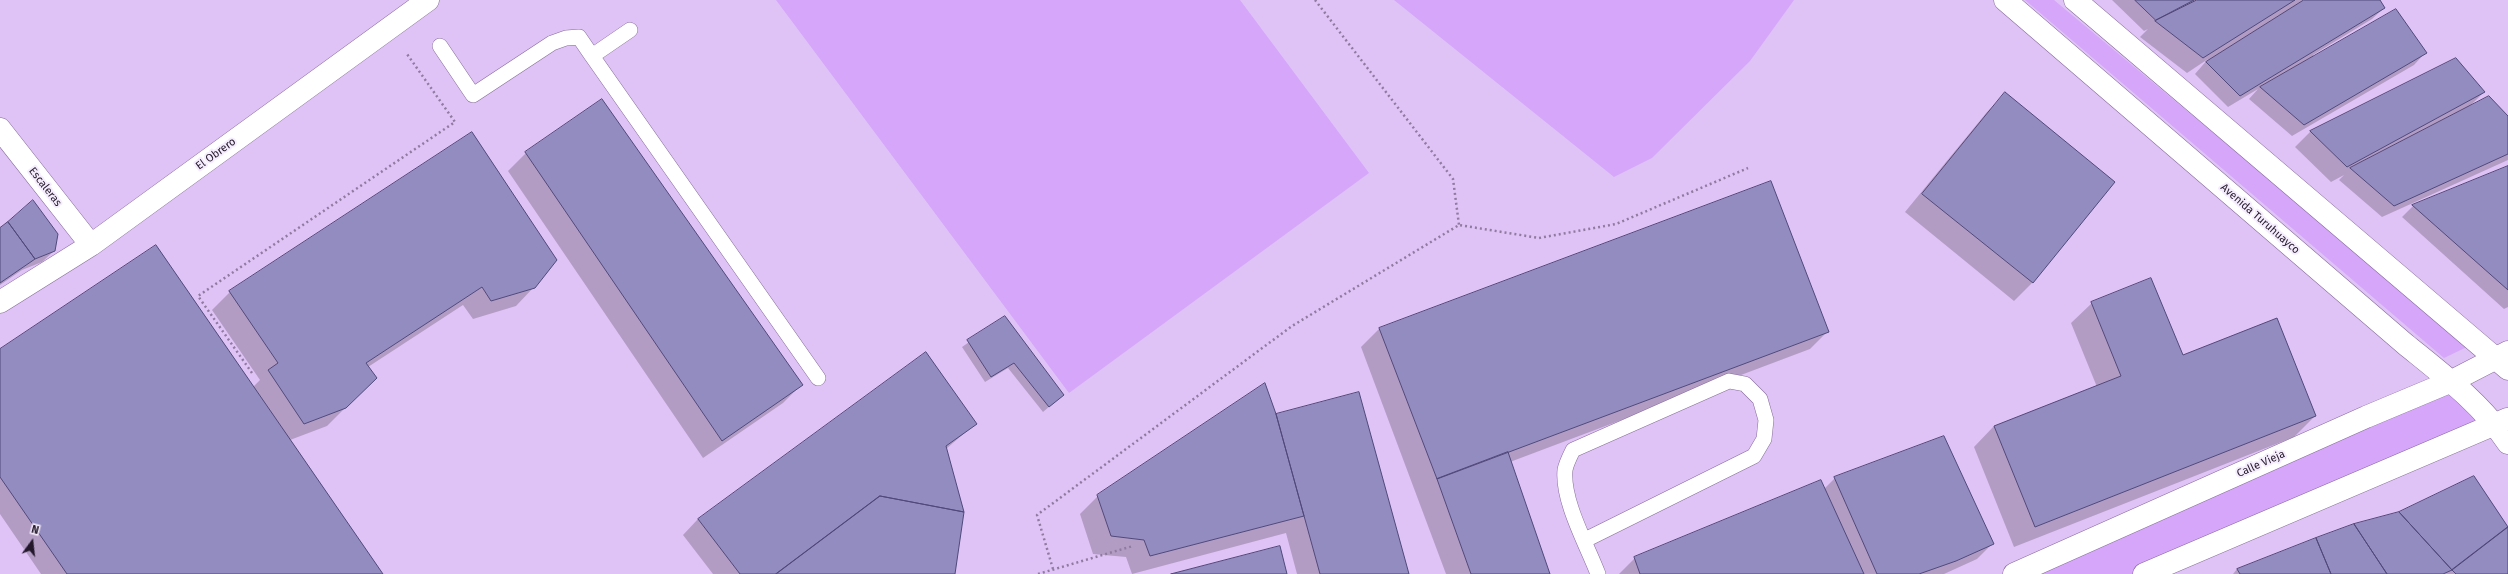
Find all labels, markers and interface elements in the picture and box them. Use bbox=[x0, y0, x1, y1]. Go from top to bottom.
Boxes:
street label: El Obrero bbox=[193, 135, 239, 173]
street label: Escaleras bbox=[26, 165, 64, 209]
street label: Avenida Turuhuayco bbox=[2218, 181, 2302, 257]
street label: Calle Vieja bbox=[2235, 447, 2287, 481]
north arrow bbox=[12, 522, 52, 562]
text: N bbox=[30, 523, 40, 537]

